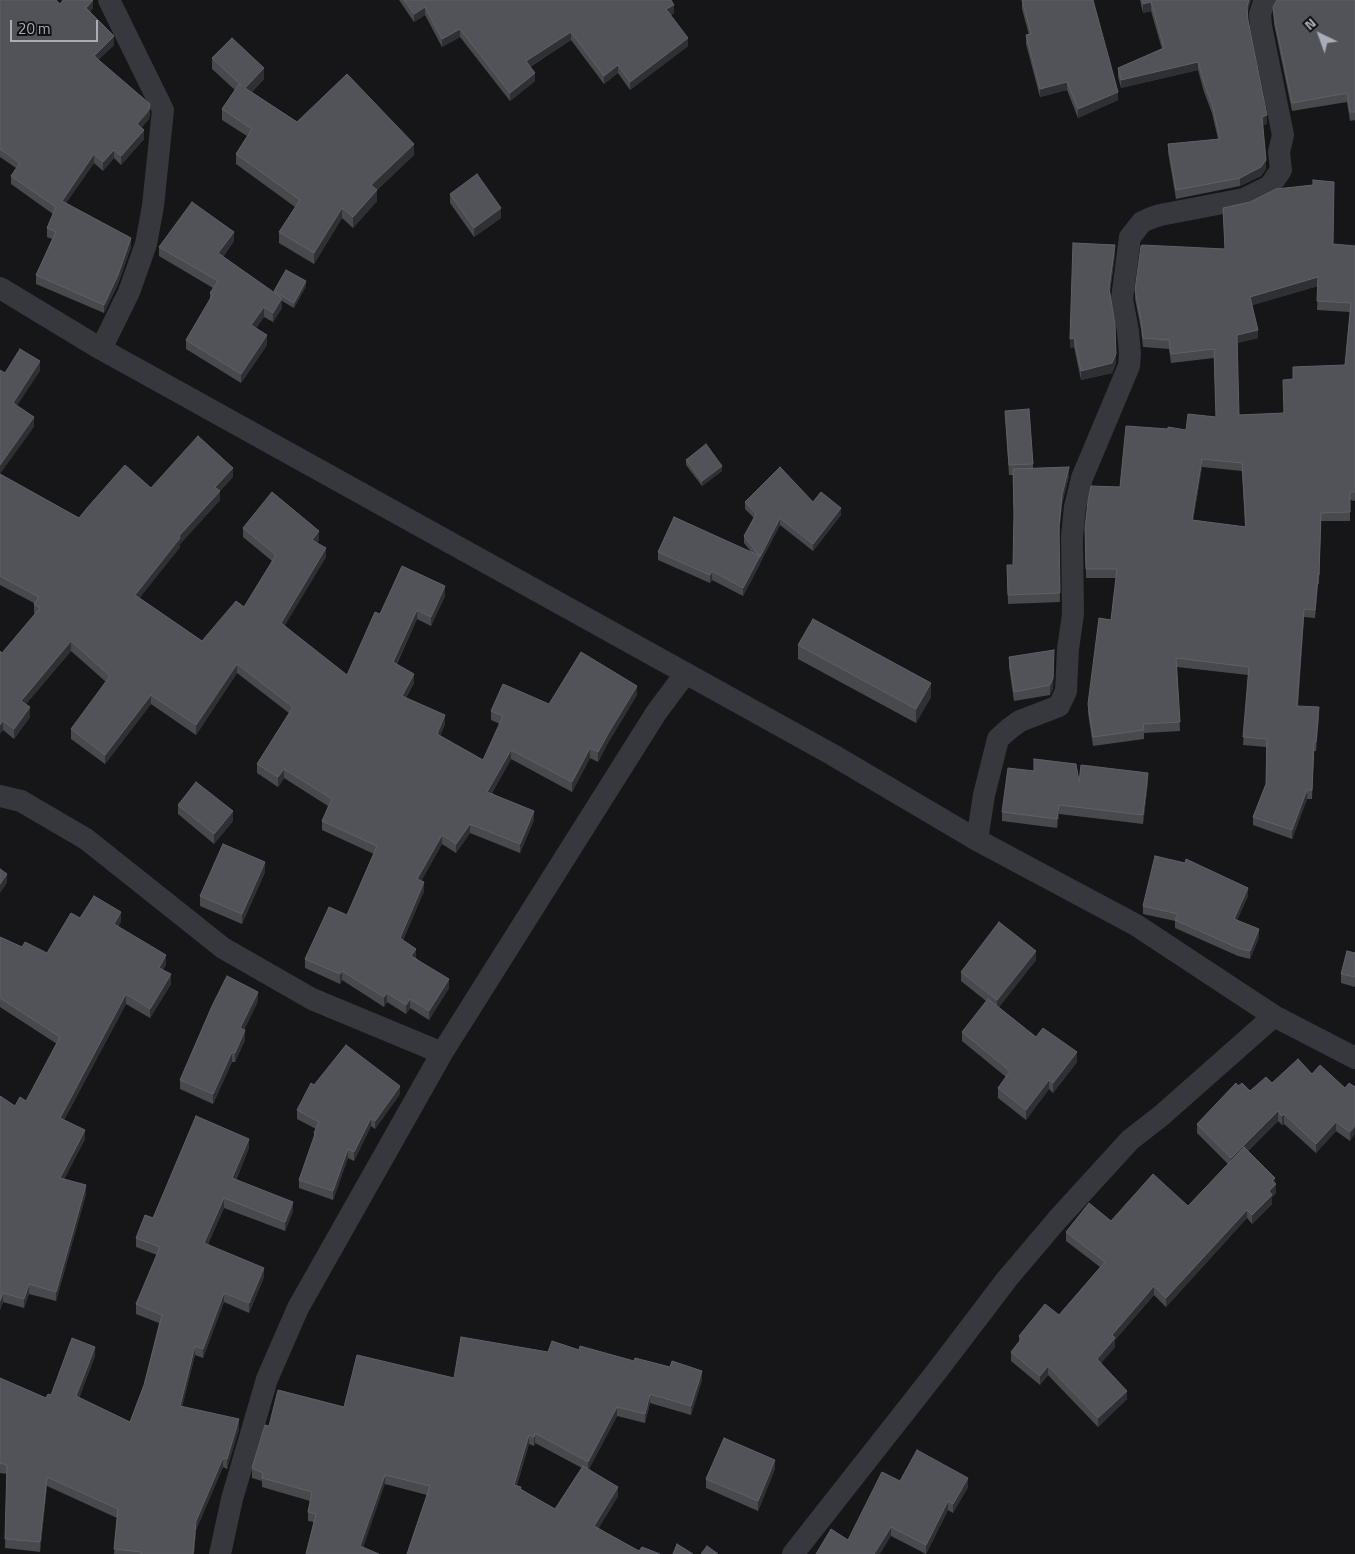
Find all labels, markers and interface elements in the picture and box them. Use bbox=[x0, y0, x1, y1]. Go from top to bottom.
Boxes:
scale bar bbox=[12, 10, 100, 42]
north arrow bbox=[1295, 10, 1345, 60]
text: N bbox=[1299, 12, 1320, 35]
text: 20 m bbox=[18, 17, 51, 40]

